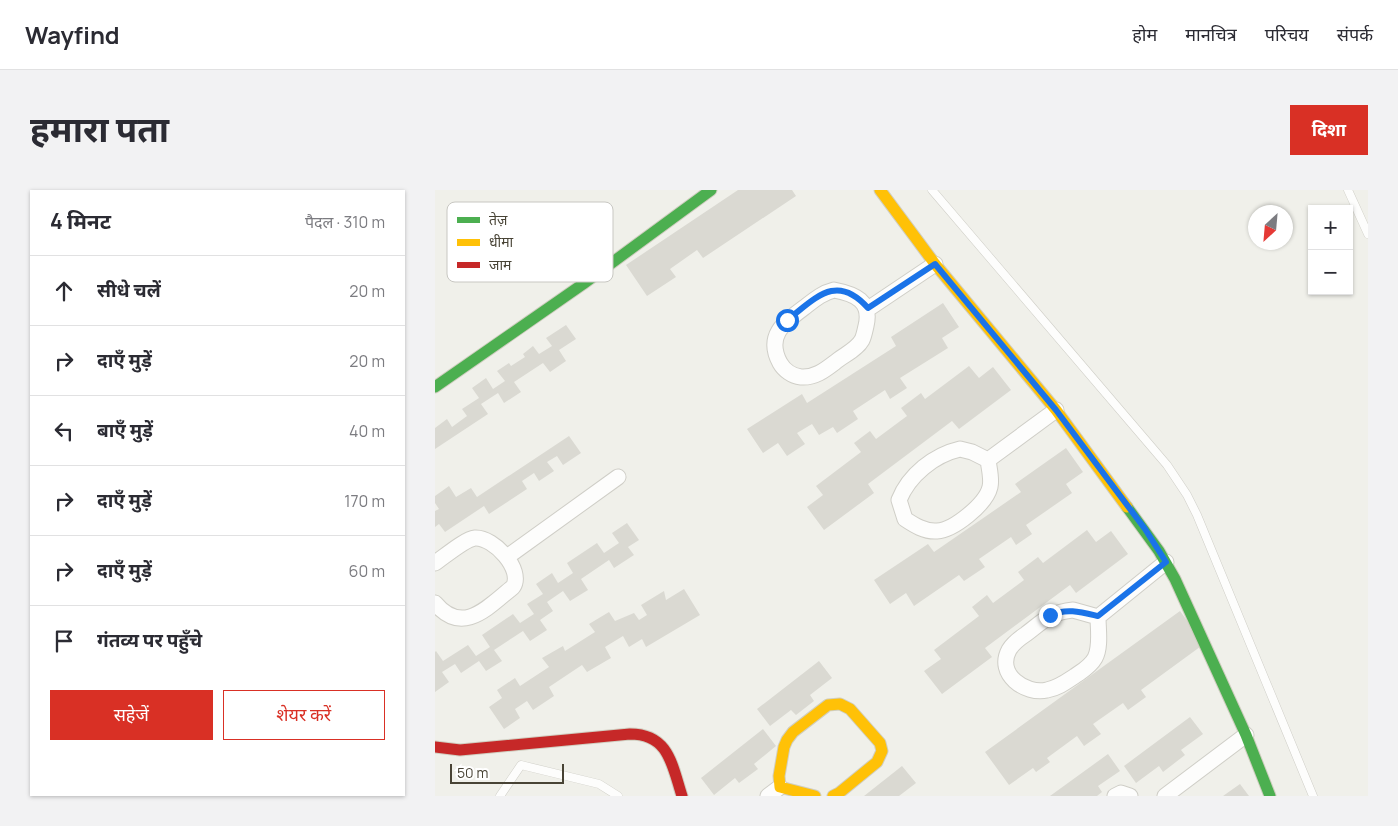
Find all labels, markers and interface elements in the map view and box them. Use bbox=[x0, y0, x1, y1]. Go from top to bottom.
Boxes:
text: Wayfind bbox=[25, 18, 120, 51]
text: होम bbox=[1132, 22, 1157, 46]
text: मानचित्र bbox=[1185, 22, 1237, 46]
text: परिचय bbox=[1265, 22, 1309, 46]
text: संपर्क bbox=[1337, 22, 1373, 46]
text: हमारा पता bbox=[30, 105, 169, 153]
button: दिशा bbox=[1290, 105, 1368, 155]
legend bbox=[447, 202, 613, 282]
north arrow bbox=[1248, 205, 1293, 250]
map controls bbox=[1308, 205, 1353, 295]
button: + bbox=[1308, 205, 1353, 250]
text: 4 मिनट bbox=[50, 207, 111, 235]
text: तेज़ bbox=[489, 210, 508, 229]
text: पैदल · 310 m bbox=[305, 211, 385, 233]
text: धीमा bbox=[489, 232, 514, 251]
button: − bbox=[1308, 250, 1353, 295]
text: जाम bbox=[489, 255, 512, 274]
icon: ahead bbox=[50, 277, 78, 305]
text: सीधे चलें bbox=[97, 277, 161, 303]
text: 20 m bbox=[349, 280, 385, 302]
route start bbox=[776, 309, 799, 332]
icon: right bbox=[50, 347, 78, 375]
text: दाएँ मुड़ें bbox=[97, 347, 152, 373]
text: 20 m bbox=[349, 350, 385, 372]
icon: left bbox=[50, 417, 78, 445]
text: बाएँ मुड़ें bbox=[97, 417, 153, 443]
text: 40 m bbox=[349, 420, 385, 442]
icon: right bbox=[50, 487, 78, 515]
text: दाएँ मुड़ें bbox=[97, 487, 152, 513]
text: 170 m bbox=[344, 490, 385, 512]
icon: right bbox=[50, 557, 78, 585]
text: दाएँ मुड़ें bbox=[97, 557, 152, 583]
text: 60 m bbox=[349, 560, 385, 582]
route end bbox=[1039, 604, 1062, 627]
icon: arrive bbox=[50, 627, 78, 655]
text: गंतव्य पर पहुँचे bbox=[97, 627, 202, 653]
button: सहेजें bbox=[50, 690, 213, 740]
button: शेयर करें bbox=[223, 690, 385, 740]
scale bar bbox=[450, 761, 564, 784]
text: 50 m bbox=[457, 763, 488, 782]

